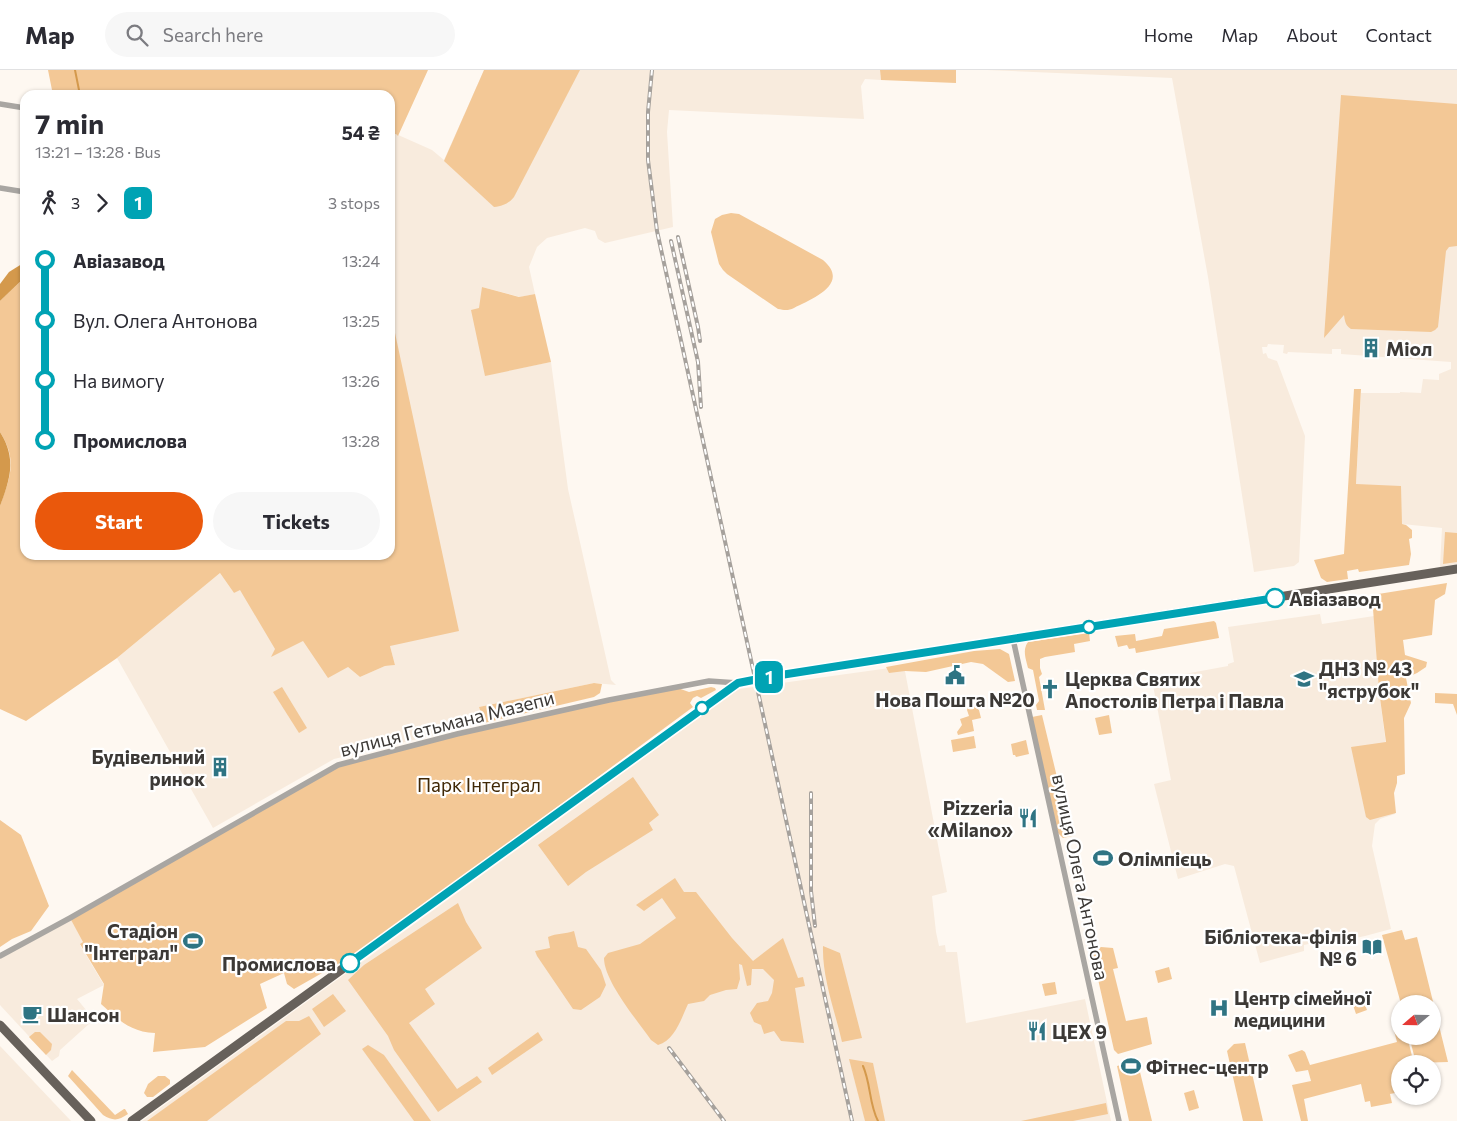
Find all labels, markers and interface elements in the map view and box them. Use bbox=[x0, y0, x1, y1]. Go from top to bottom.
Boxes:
search box bbox=[105, 12, 455, 57]
text: Map bbox=[25, 20, 75, 49]
icon: search bbox=[123, 21, 151, 49]
text: Search here bbox=[163, 23, 263, 46]
text: Home bbox=[1144, 24, 1193, 46]
text: Map bbox=[1221, 24, 1258, 46]
text: About bbox=[1286, 24, 1338, 46]
text: Contact bbox=[1366, 24, 1432, 46]
text: 7 min bbox=[35, 106, 104, 140]
text: 54 ₴ bbox=[342, 121, 380, 144]
text: 13:21 – 13:28 · Bus bbox=[35, 142, 161, 161]
icon: walk bbox=[35, 189, 63, 217]
icon: forward bbox=[88, 189, 116, 217]
text: 1 bbox=[134, 192, 142, 214]
text: 3 bbox=[71, 193, 80, 212]
text: 3 stops bbox=[328, 193, 380, 212]
text: Авіазавод bbox=[73, 249, 165, 272]
text: 13:24 bbox=[342, 251, 380, 270]
text: Вул. Олега Антонова bbox=[73, 309, 258, 332]
text: 13:25 bbox=[342, 311, 380, 330]
building icon: Міол bbox=[1360, 337, 1382, 359]
place label: Міол bbox=[1386, 337, 1432, 360]
text: На вимогу bbox=[73, 369, 165, 392]
text: 13:26 bbox=[342, 371, 380, 390]
text: Промислова bbox=[73, 429, 187, 452]
text: 13:28 bbox=[342, 431, 380, 450]
button: Start bbox=[35, 492, 203, 550]
button: Tickets bbox=[213, 492, 380, 550]
place label: Авіазавод bbox=[1289, 587, 1381, 610]
marker: Авіазавод bbox=[1265, 588, 1285, 608]
unlabelled marker bbox=[1082, 620, 1096, 634]
place label: ДНЗ № 43 "яструбок" bbox=[1319, 657, 1419, 702]
line badge: 1 bbox=[753, 661, 785, 693]
public building icon: Нова Пошта №20 bbox=[944, 664, 966, 686]
text: 1 bbox=[765, 666, 773, 688]
place label: Церква Святих Апостолів Петра і Павла bbox=[1065, 667, 1284, 712]
school or university icon: ДНЗ № 43 "яструбок" bbox=[1293, 668, 1315, 690]
church icon: Церква Святих Апостолів Петра і Павла bbox=[1039, 678, 1061, 700]
street label: вулиця Гетьмана Мазепи bbox=[337, 685, 557, 761]
place label: Нова Пошта №20 bbox=[875, 688, 1035, 711]
unlabelled marker bbox=[695, 701, 709, 715]
place label: Будівельний ринок bbox=[91, 745, 205, 790]
building icon: Будівельний ринок bbox=[209, 756, 231, 778]
street label: вулиця Олега Антонова bbox=[1048, 772, 1114, 982]
park label: Парк Інтеграл bbox=[417, 773, 541, 796]
place label: Pizzeria «Milano» bbox=[928, 796, 1013, 841]
restaurant icon: Pizzeria «Milano» bbox=[1017, 807, 1039, 829]
sports icon: Олімпієць bbox=[1092, 847, 1114, 869]
place label: Олімпієць bbox=[1118, 847, 1211, 870]
place label: Стадіон "Інтеграл" bbox=[85, 919, 178, 964]
place label: Бібліотека-філія № 6 bbox=[1204, 925, 1357, 970]
sports icon: Стадіон "Інтеграл" bbox=[182, 930, 204, 952]
library icon: Бібліотека-філія № 6 bbox=[1361, 936, 1383, 958]
place label: Промислова bbox=[222, 952, 336, 975]
marker: Промислова bbox=[340, 953, 360, 973]
place label: Центр сімейної медицини bbox=[1234, 986, 1372, 1031]
north arrow bbox=[1391, 995, 1441, 1045]
map controls bbox=[1391, 995, 1441, 1105]
hospital icon: Центр сімейної медицини bbox=[1208, 997, 1230, 1019]
cafe icon: Шансон bbox=[21, 1003, 43, 1025]
place label: Шансон bbox=[47, 1003, 120, 1026]
restaurant icon: ЦЕХ 9 bbox=[1026, 1020, 1048, 1042]
place label: ЦЕХ 9 bbox=[1052, 1020, 1107, 1043]
sports icon: Фітнес-центр bbox=[1120, 1055, 1142, 1077]
place label: Фітнес-центр bbox=[1146, 1055, 1269, 1078]
button: locate bbox=[1391, 1055, 1441, 1105]

